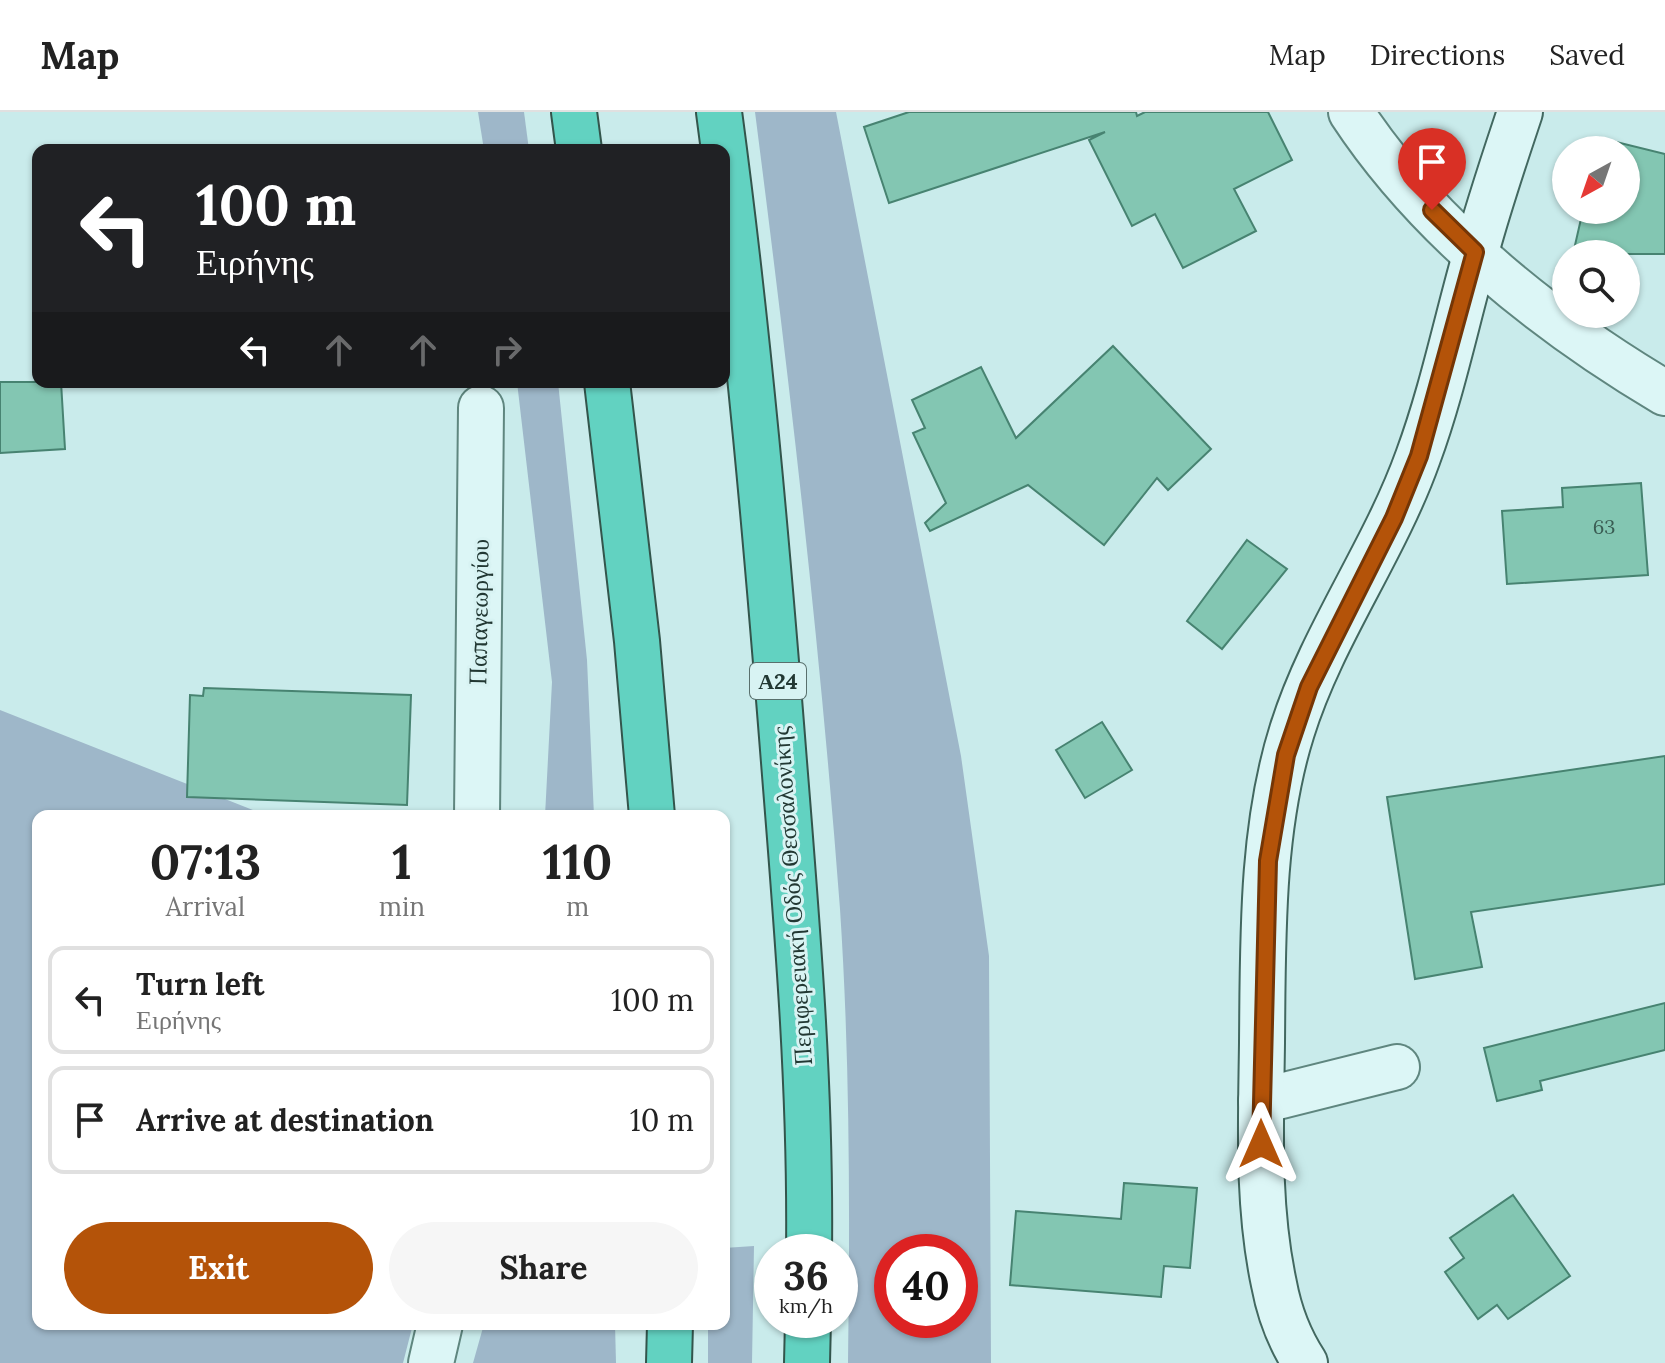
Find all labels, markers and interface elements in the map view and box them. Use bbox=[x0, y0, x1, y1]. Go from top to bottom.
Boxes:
text: Map bbox=[40, 31, 119, 79]
text: Map bbox=[1269, 37, 1326, 73]
text: Directions bbox=[1370, 37, 1505, 73]
text: Saved bbox=[1549, 37, 1625, 73]
pin bbox=[1398, 128, 1466, 210]
north arrow bbox=[1552, 136, 1640, 224]
map controls bbox=[1552, 136, 1640, 328]
icon: arrive bbox=[1410, 140, 1454, 184]
text: 100 m bbox=[196, 169, 356, 240]
icon: left bbox=[64, 176, 168, 280]
text: Ειρήνης bbox=[196, 239, 314, 285]
button: search bbox=[1552, 240, 1640, 328]
icon: left bbox=[233, 328, 277, 372]
icon: ahead bbox=[317, 328, 361, 372]
icon: ahead bbox=[401, 328, 445, 372]
icon: right bbox=[485, 328, 529, 372]
house number: 63 bbox=[1593, 514, 1615, 539]
street label: Παπαγεωργίου bbox=[462, 539, 496, 685]
road number: Α24 bbox=[750, 663, 806, 699]
street label: Περιφερειακή Οδός Θεσσαλονίκης bbox=[765, 725, 819, 1067]
text: 07:13 bbox=[150, 831, 261, 892]
text: 1 bbox=[392, 831, 412, 892]
text: 110 bbox=[543, 831, 612, 892]
text: Arrival bbox=[166, 890, 245, 923]
text: min bbox=[379, 890, 425, 923]
text: m bbox=[566, 890, 589, 923]
text: Turn left bbox=[136, 965, 264, 1003]
icon: left bbox=[68, 978, 112, 1022]
text: 100 m bbox=[611, 981, 694, 1019]
text: Ειρήνης bbox=[136, 1003, 221, 1036]
icon: arrive bbox=[68, 1098, 112, 1142]
text: Arrive at destination bbox=[136, 1101, 434, 1139]
text: 10 m bbox=[630, 1101, 694, 1139]
position arrow bbox=[1219, 1102, 1303, 1186]
button: Exit bbox=[64, 1222, 373, 1314]
button: Share bbox=[389, 1222, 698, 1314]
speed limit sign: 40 bbox=[874, 1234, 978, 1338]
text: 36 bbox=[783, 1250, 829, 1301]
text: km/h bbox=[779, 1293, 833, 1318]

